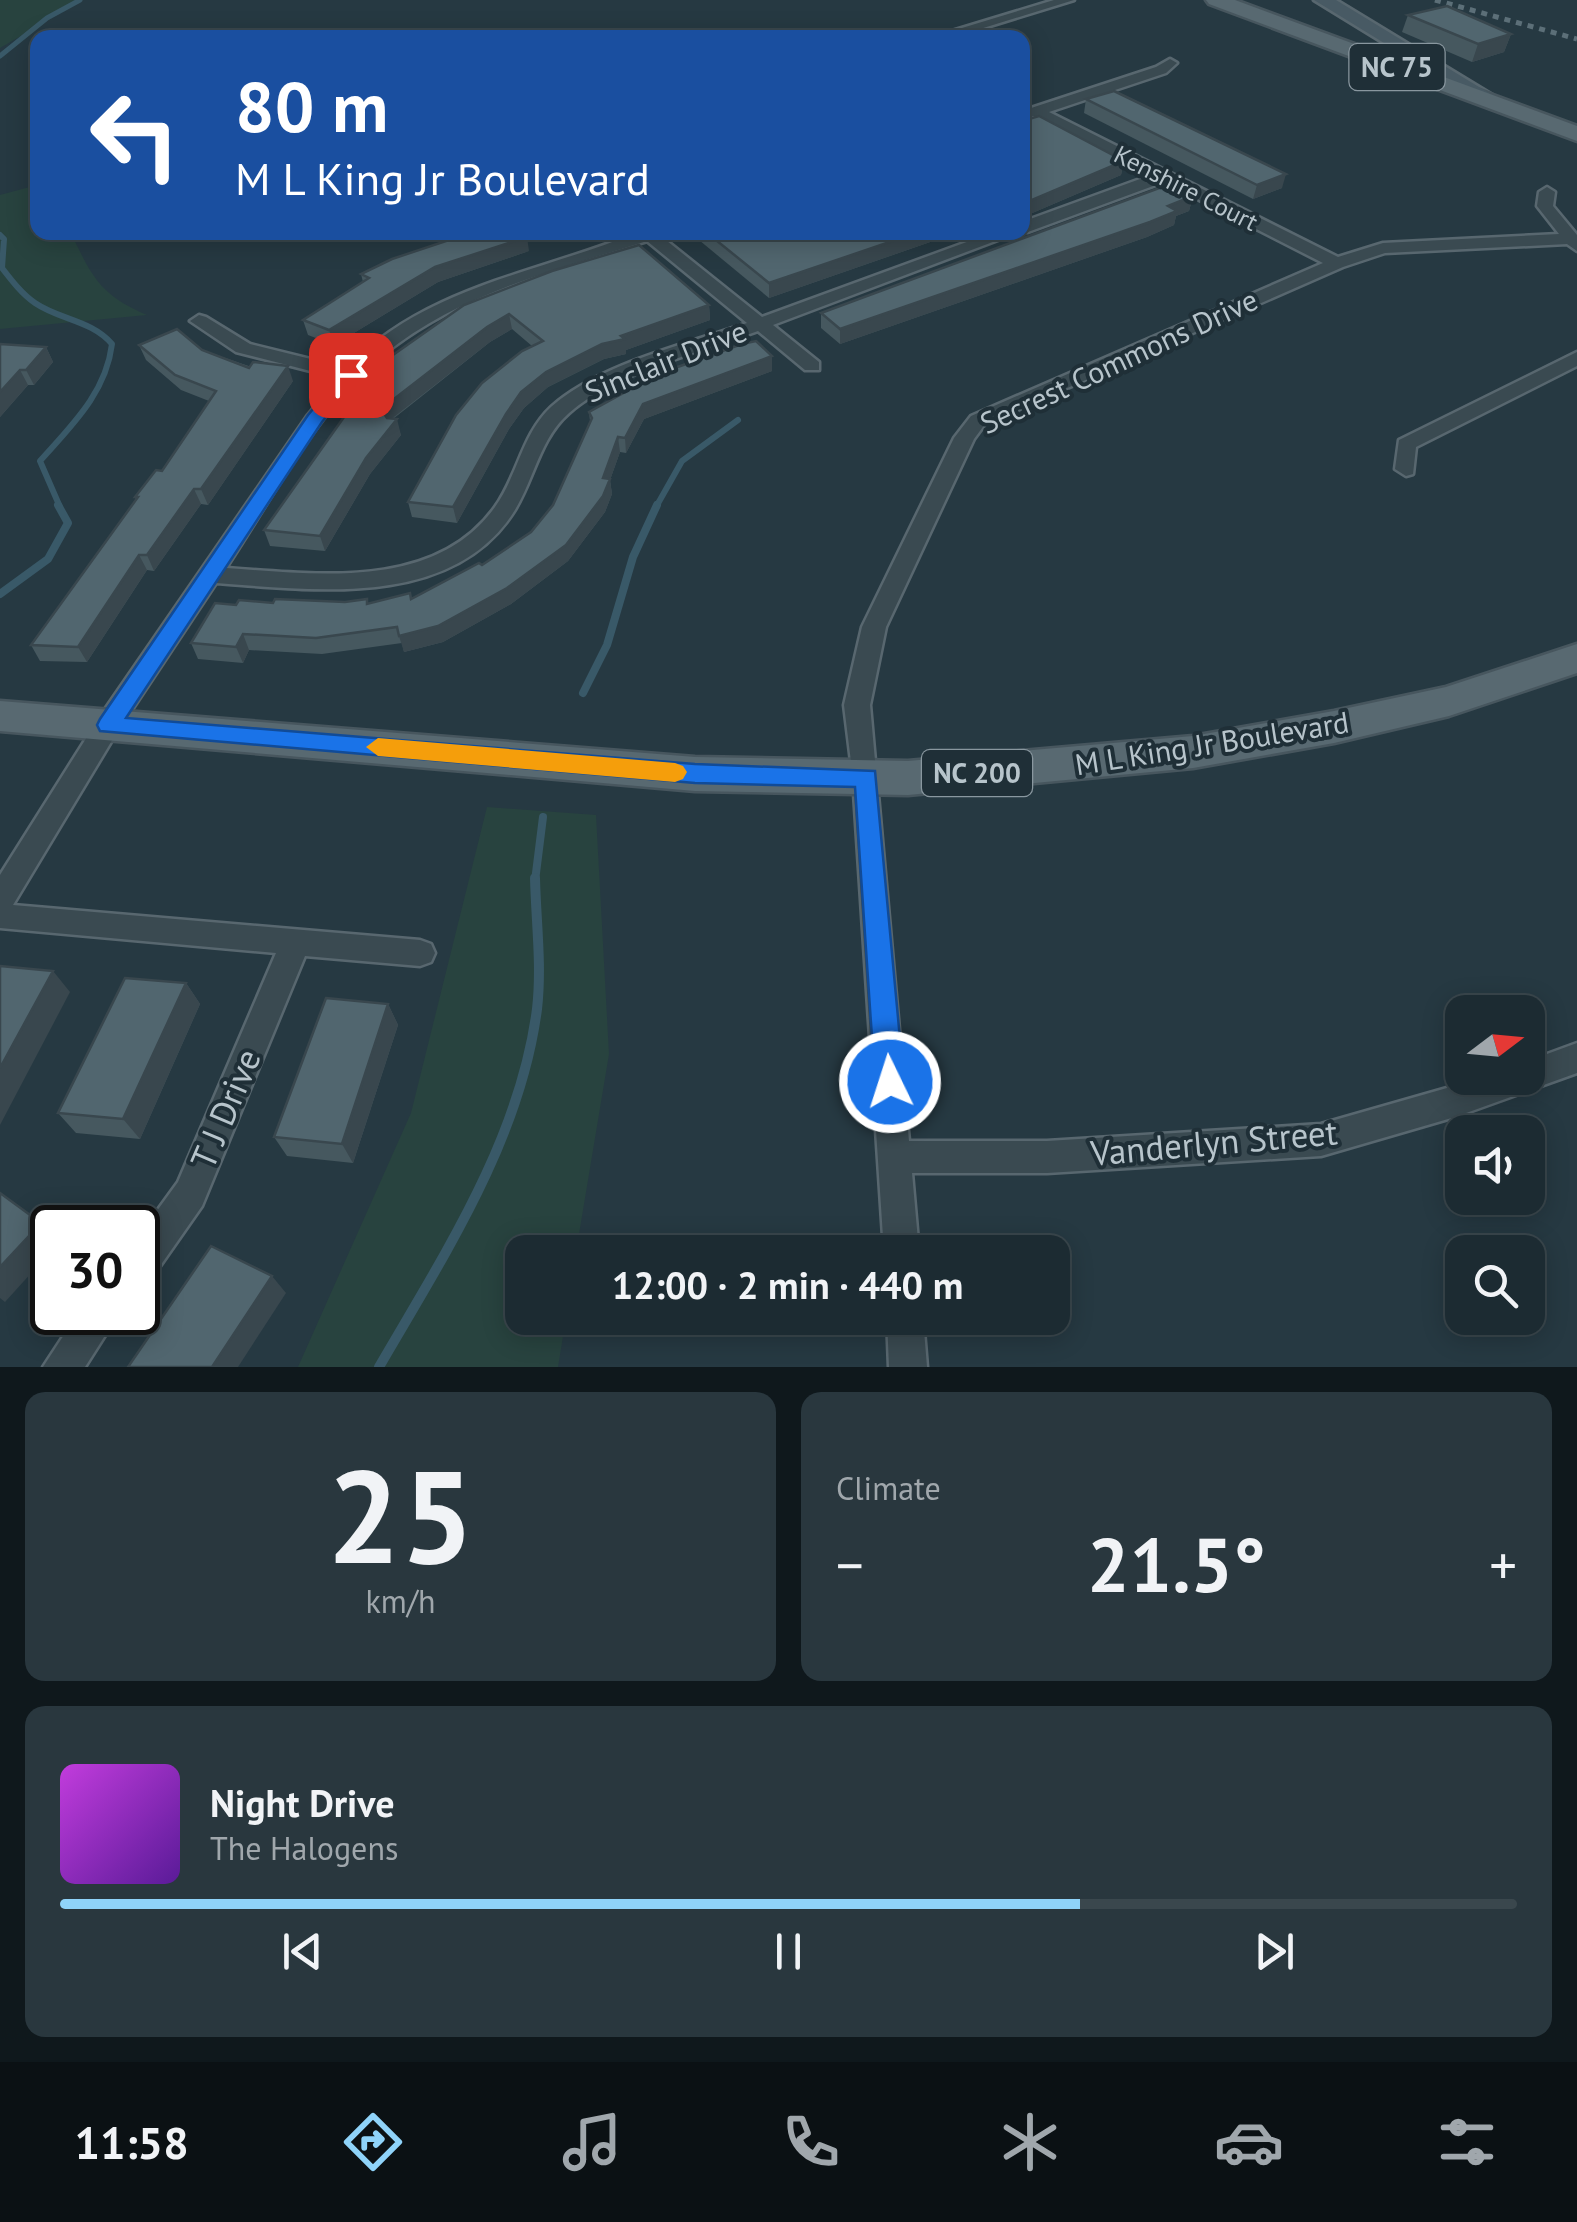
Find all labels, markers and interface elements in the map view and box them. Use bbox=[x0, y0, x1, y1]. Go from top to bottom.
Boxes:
road number: NC 75 bbox=[1350, 44, 1444, 90]
text: 80 m bbox=[235, 61, 388, 151]
icon: left bbox=[70, 70, 200, 200]
street label: Kenshire Court bbox=[1109, 138, 1264, 238]
text: M L King Jr Boulevard bbox=[235, 149, 650, 207]
street label: Secrest Commons Drive bbox=[973, 279, 1263, 442]
street label: Sinclair Drive bbox=[579, 310, 752, 411]
pin bbox=[309, 333, 394, 418]
icon: arrive bbox=[324, 348, 379, 403]
street label: M L King Jr Boulevard bbox=[1072, 702, 1351, 783]
road number: NC 200 bbox=[922, 750, 1032, 796]
north arrow bbox=[1445, 995, 1545, 1095]
map controls bbox=[1445, 995, 1545, 1335]
position arrow bbox=[838, 1030, 942, 1134]
street label: T J Drive bbox=[179, 1042, 271, 1175]
street label: Vanderlyn Street bbox=[1088, 1108, 1339, 1176]
button: sound bbox=[1445, 1115, 1545, 1215]
speed limit sign: 30 bbox=[30, 1205, 160, 1335]
button: search bbox=[1445, 1235, 1545, 1335]
text: 12:00 · 2 min · 440 m bbox=[612, 1260, 963, 1309]
text: 25 bbox=[327, 1431, 474, 1599]
text: Climate bbox=[836, 1467, 941, 1509]
text: 21.5° bbox=[1087, 1516, 1266, 1613]
text: − bbox=[836, 1529, 864, 1600]
text: + bbox=[1489, 1529, 1517, 1600]
text: km/h bbox=[365, 1580, 436, 1622]
text: Night Drive bbox=[210, 1778, 394, 1827]
text: The Halogens bbox=[210, 1827, 398, 1869]
icon: previous bbox=[275, 1924, 330, 1979]
icon: pause bbox=[761, 1924, 816, 1979]
icon: next bbox=[1247, 1924, 1302, 1979]
icon: directions bbox=[338, 2107, 408, 2177]
icon: music bbox=[557, 2107, 627, 2177]
icon: phone bbox=[776, 2107, 846, 2177]
icon: climate bbox=[995, 2107, 1065, 2177]
icon: car bbox=[1214, 2107, 1284, 2177]
icon: filters bbox=[1432, 2107, 1502, 2177]
text: 11:58 bbox=[74, 2113, 189, 2171]

